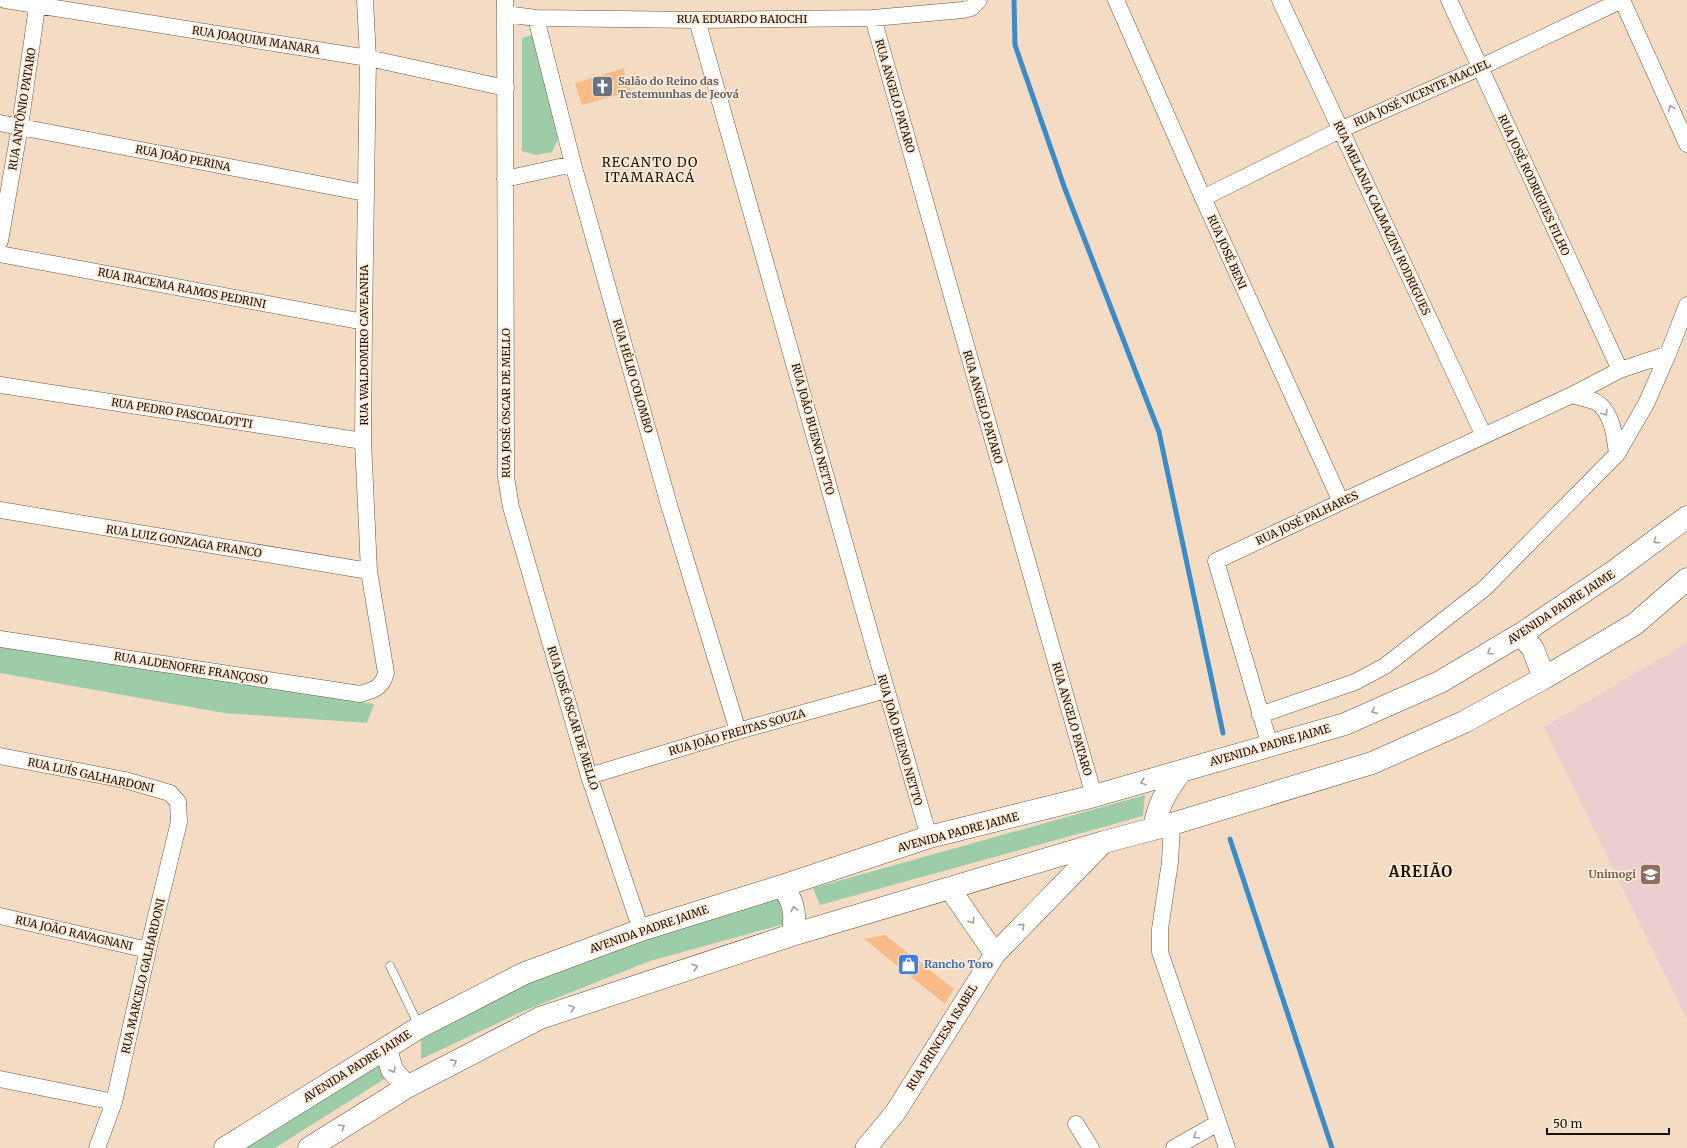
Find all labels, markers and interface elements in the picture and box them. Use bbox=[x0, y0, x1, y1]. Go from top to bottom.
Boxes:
street label: RUA EDUARDO BAIOCHI bbox=[677, 12, 807, 26]
street label: RUA JOAQUIM MANARA bbox=[191, 23, 321, 57]
street label: RUA ANGELO PATARO bbox=[872, 38, 918, 155]
street label: RUA ANTÔNIO PATARO bbox=[5, 47, 39, 171]
street label: RUA JOSÉ VICENTE MACIEL bbox=[1351, 56, 1493, 130]
church icon: Salão do Reino das Testemunhas de Jeová bbox=[590, 74, 616, 100]
place label: Salão do Reino das Testemunhas de Jeová bbox=[618, 74, 739, 101]
one-way arrow bbox=[1668, 105, 1676, 113]
street label: RUA JOSÉ RODRIGUES FILHO bbox=[1495, 112, 1573, 258]
street label: RUA MELANIA CALMAZINI RODRIGUES bbox=[1331, 118, 1434, 318]
street label: RUA JOÃO PERINA bbox=[134, 142, 232, 174]
district label: RECANTO DO ITAMARACÁ bbox=[602, 154, 698, 186]
street label: RUA JOSÉ BENI bbox=[1204, 213, 1250, 291]
street label: RUA WALDOMIRO CAVEANHA bbox=[357, 264, 371, 426]
street label: RUA IRACEMA RAMOS PEDRINI bbox=[97, 265, 267, 311]
street label: RUA HÉLIO COLOMBO bbox=[610, 317, 656, 435]
street label: RUA JOSÉ OSCAR DE MELLO bbox=[499, 328, 513, 478]
street label: RUA ANGELO PATARO bbox=[960, 349, 1006, 466]
street label: RUA JOÃO BUENO NETTO bbox=[789, 362, 837, 496]
street label: RUA PEDRO PASCOALOTTI bbox=[110, 395, 254, 431]
one-way arrow bbox=[1600, 409, 1607, 416]
street label: RUA JOSÉ PALHARES bbox=[1253, 488, 1361, 548]
street label: RUA LUIZ GONZAGA FRANCO bbox=[105, 522, 263, 560]
one-way arrow bbox=[1653, 536, 1660, 543]
street label: AVENIDA PADRE JAIME bbox=[1504, 567, 1617, 647]
street label: RUA JOSÉ OSCAR DE MELLO bbox=[544, 644, 602, 792]
one-way arrow bbox=[1487, 648, 1494, 655]
street label: RUA ALDENOFRE FRANÇOSO bbox=[113, 649, 269, 687]
street label: RUA ANGELO PATARO bbox=[1049, 661, 1095, 778]
street label: RUA JOÃO BUENO NETTO bbox=[875, 673, 925, 807]
street label: RUA JOÃO FREITAS SOUZA bbox=[667, 706, 807, 758]
one-way arrow bbox=[1371, 706, 1378, 714]
street label: AVENIDA PADRE JAIME bbox=[1207, 721, 1332, 769]
street label: RUA LUÍS GALHARDONI bbox=[26, 755, 156, 795]
one-way arrow bbox=[1140, 777, 1147, 786]
street label: AVENIDA PADRE JAIME bbox=[895, 809, 1020, 855]
district label: AREIÃO bbox=[1388, 861, 1453, 881]
school or university icon: Unimogi bbox=[1638, 861, 1664, 887]
place label: Unimogi bbox=[1589, 867, 1636, 881]
street label: RUA MARCELO GALHARDONI bbox=[118, 897, 168, 1055]
street label: AVENIDA PADRE JAIME bbox=[587, 902, 710, 956]
one-way arrow bbox=[790, 906, 798, 912]
street label: RUA JOÃO RAVAGNANI bbox=[14, 913, 134, 953]
one-way arrow bbox=[967, 917, 975, 924]
one-way arrow bbox=[1018, 923, 1025, 931]
shop icon: Rancho Toro bbox=[896, 951, 922, 977]
place label: Rancho Toro bbox=[924, 957, 994, 971]
one-way arrow bbox=[692, 963, 699, 972]
street label: RUA PRINCESA ISABEL bbox=[904, 981, 981, 1093]
one-way arrow bbox=[568, 1004, 575, 1012]
street label: AVENIDA PADRE JAIME bbox=[299, 1027, 414, 1106]
one-way arrow bbox=[450, 1059, 457, 1066]
one-way arrow bbox=[388, 1066, 395, 1073]
scale bar bbox=[1547, 1110, 1669, 1136]
text: 50 m bbox=[1553, 1116, 1582, 1131]
one-way arrow bbox=[338, 1125, 345, 1132]
one-way arrow bbox=[1193, 1131, 1200, 1139]

